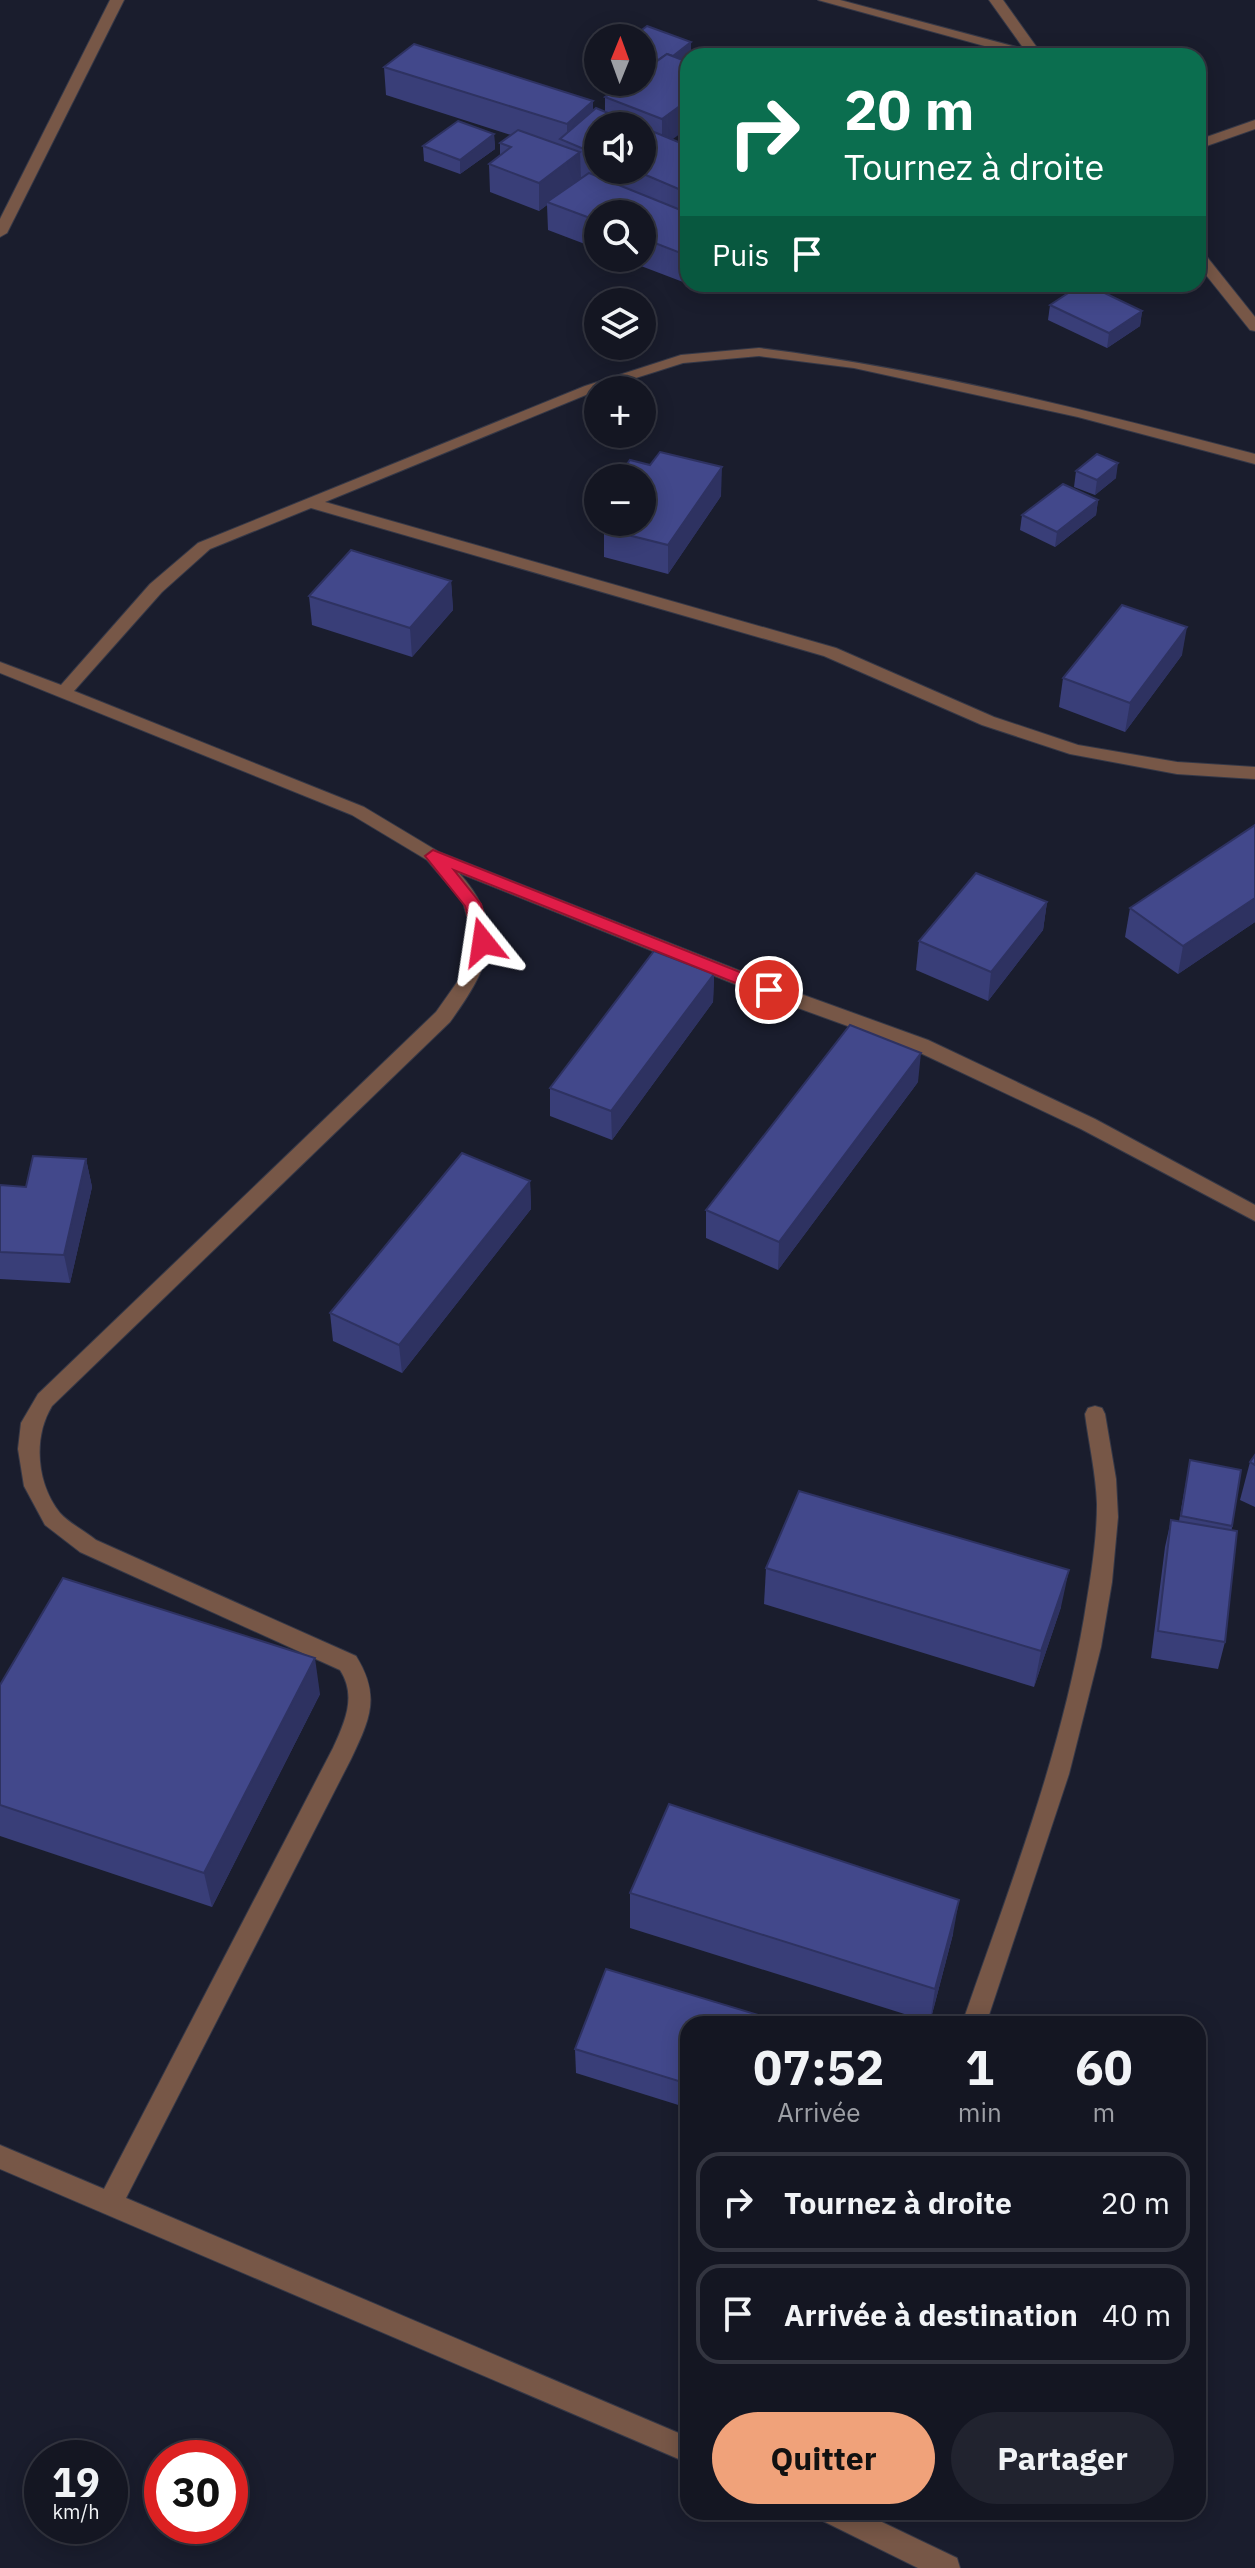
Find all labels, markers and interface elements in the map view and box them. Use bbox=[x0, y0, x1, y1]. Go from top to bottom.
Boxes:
north arrow bbox=[584, 24, 656, 96]
map controls bbox=[584, 24, 656, 536]
text: 20 m bbox=[844, 73, 974, 145]
icon: right bbox=[712, 80, 816, 184]
button: sound bbox=[584, 112, 656, 184]
text: Tournez à droite bbox=[844, 143, 1104, 190]
button: search bbox=[584, 200, 656, 272]
icon: arrive bbox=[785, 232, 829, 276]
text: Puis bbox=[712, 235, 769, 274]
button: layers bbox=[584, 288, 656, 360]
button: + bbox=[584, 376, 656, 448]
button: − bbox=[584, 464, 656, 536]
position arrow bbox=[441, 900, 525, 984]
pin bbox=[735, 956, 803, 1024]
icon: arrive bbox=[747, 968, 791, 1012]
text: 07:52 bbox=[753, 2036, 884, 2098]
text: 1 bbox=[965, 2036, 994, 2098]
text: 60 bbox=[1075, 2036, 1133, 2098]
text: Arrivée bbox=[777, 2095, 861, 2129]
text: min bbox=[958, 2095, 1002, 2129]
text: m bbox=[1093, 2095, 1115, 2129]
icon: right bbox=[716, 2180, 760, 2224]
text: Tournez à droite bbox=[784, 2183, 1012, 2222]
text: 20 m bbox=[1101, 2183, 1170, 2222]
icon: arrive bbox=[716, 2292, 760, 2336]
text: Arrivée à destination bbox=[784, 2295, 1078, 2334]
text: 40 m bbox=[1102, 2295, 1171, 2334]
button: Quitter bbox=[712, 2412, 935, 2504]
button: Partager bbox=[951, 2412, 1174, 2504]
speed limit sign: 30 bbox=[144, 2440, 248, 2544]
text: 19 bbox=[52, 2456, 100, 2508]
text: km/h bbox=[52, 2498, 100, 2525]

